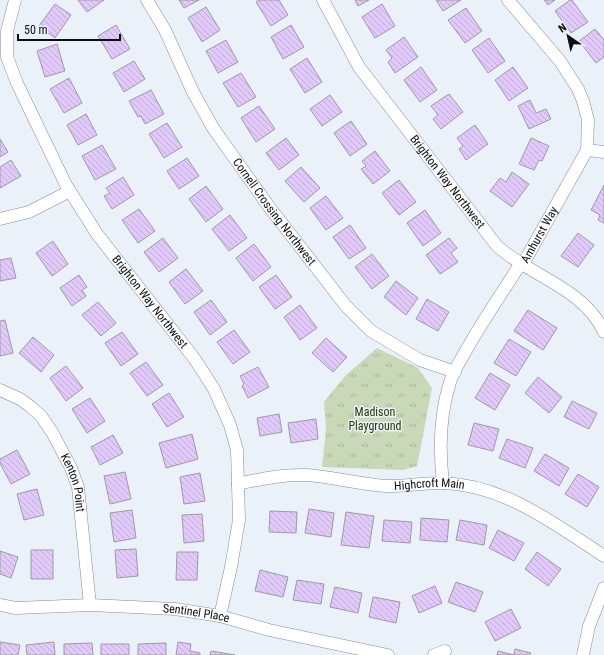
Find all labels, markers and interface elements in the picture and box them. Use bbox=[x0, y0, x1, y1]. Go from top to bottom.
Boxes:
scale bar bbox=[18, 16, 120, 42]
north arrow bbox=[548, 16, 588, 56]
text: N bbox=[556, 21, 569, 35]
text: 50 m bbox=[24, 23, 48, 37]
street label: Brighton Way Northwest bbox=[407, 132, 488, 232]
street label: Cornell Crossing Northwest bbox=[230, 155, 319, 268]
street label: Amhurst Way bbox=[518, 204, 561, 266]
street label: Brighton Way Northwest bbox=[109, 252, 191, 351]
park label: Madison Playground bbox=[348, 405, 402, 433]
street label: Kenton Point bbox=[58, 451, 88, 513]
street label: Highcroft Main bbox=[394, 476, 466, 493]
street label: Sentinel Place bbox=[163, 601, 232, 625]

